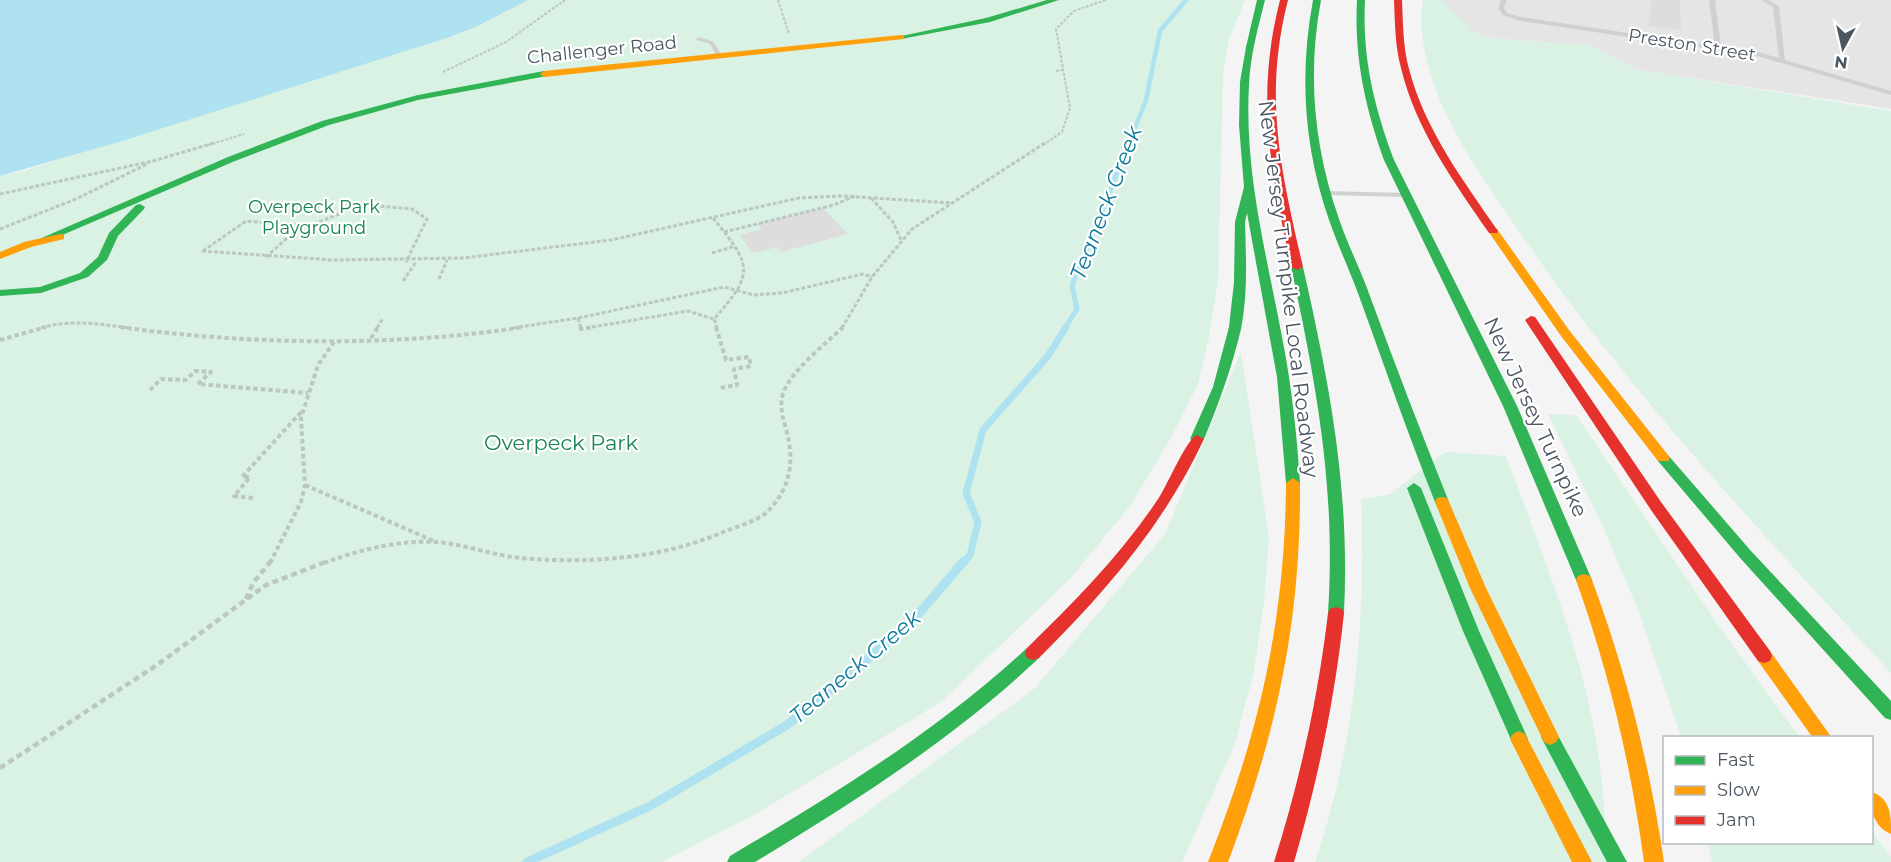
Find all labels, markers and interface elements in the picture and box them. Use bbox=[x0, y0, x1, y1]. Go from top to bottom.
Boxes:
north arrow bbox=[1813, 18, 1873, 78]
street label: Preston Street bbox=[1627, 24, 1757, 66]
street label: Challenger Road bbox=[526, 31, 678, 69]
text: N bbox=[1833, 52, 1849, 73]
street label: New Jersey Turnpike Local Roadway bbox=[1253, 99, 1325, 480]
water label: Teaneck Creek bbox=[1064, 121, 1148, 284]
park label: Overpeck Park Playground bbox=[248, 196, 380, 239]
street label: New Jersey Turnpike bbox=[1479, 313, 1593, 521]
park label: Overpeck Park bbox=[484, 430, 639, 455]
water label: Teaneck Creek bbox=[784, 604, 927, 730]
legend bbox=[1663, 736, 1873, 844]
text: Fast bbox=[1717, 749, 1755, 771]
text: Slow bbox=[1717, 779, 1760, 801]
text: Jam bbox=[1716, 809, 1756, 831]

